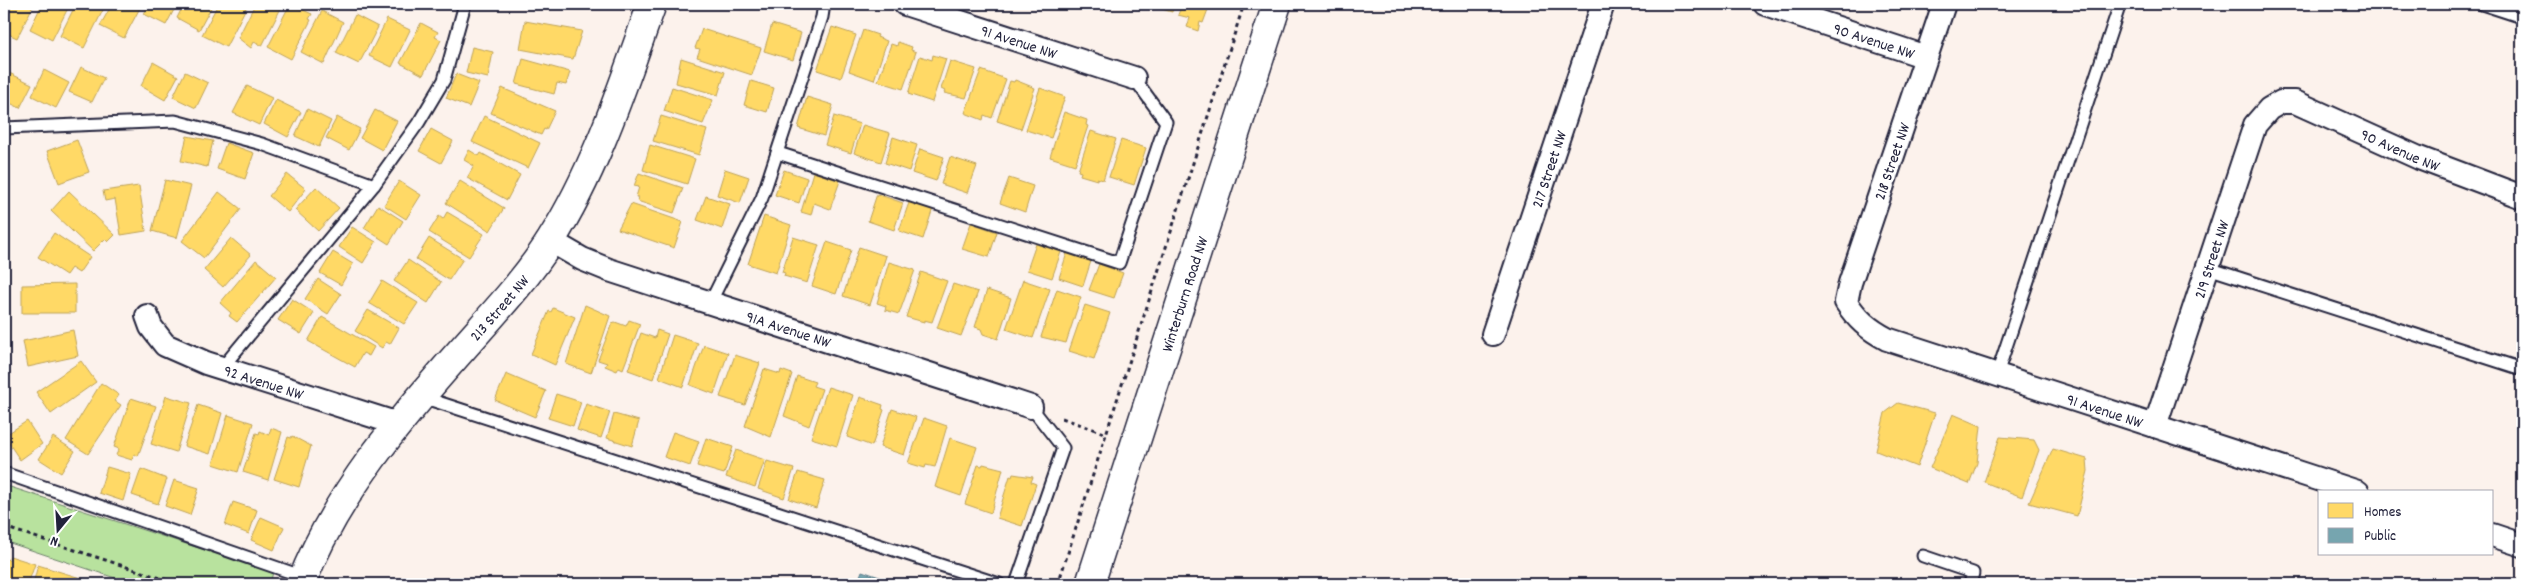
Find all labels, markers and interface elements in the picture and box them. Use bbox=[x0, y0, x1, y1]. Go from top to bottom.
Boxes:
street label: 90 Avenue NW bbox=[1830, 18, 1918, 67]
street label: 91 Avenue NW bbox=[977, 20, 1060, 67]
street label: 218 Street NW bbox=[1869, 119, 1918, 203]
street label: 90 Avenue NW bbox=[2356, 124, 2443, 179]
street label: 217 Street NW bbox=[1527, 127, 1574, 211]
street label: 219 Street NW bbox=[2189, 217, 2237, 302]
street label: Winterburn Road NW bbox=[1157, 233, 1216, 355]
street label: 213 Street NW bbox=[465, 270, 536, 347]
street label: 91A Avenue NW bbox=[743, 306, 834, 355]
street label: 92 Avenue NW bbox=[220, 360, 307, 407]
street label: 91 Avenue NW bbox=[2063, 389, 2146, 436]
legend bbox=[2318, 490, 2494, 556]
text: Homes bbox=[2364, 502, 2402, 524]
north arrow bbox=[32, 506, 82, 556]
text: Public bbox=[2364, 526, 2396, 548]
text: N bbox=[48, 530, 61, 551]

